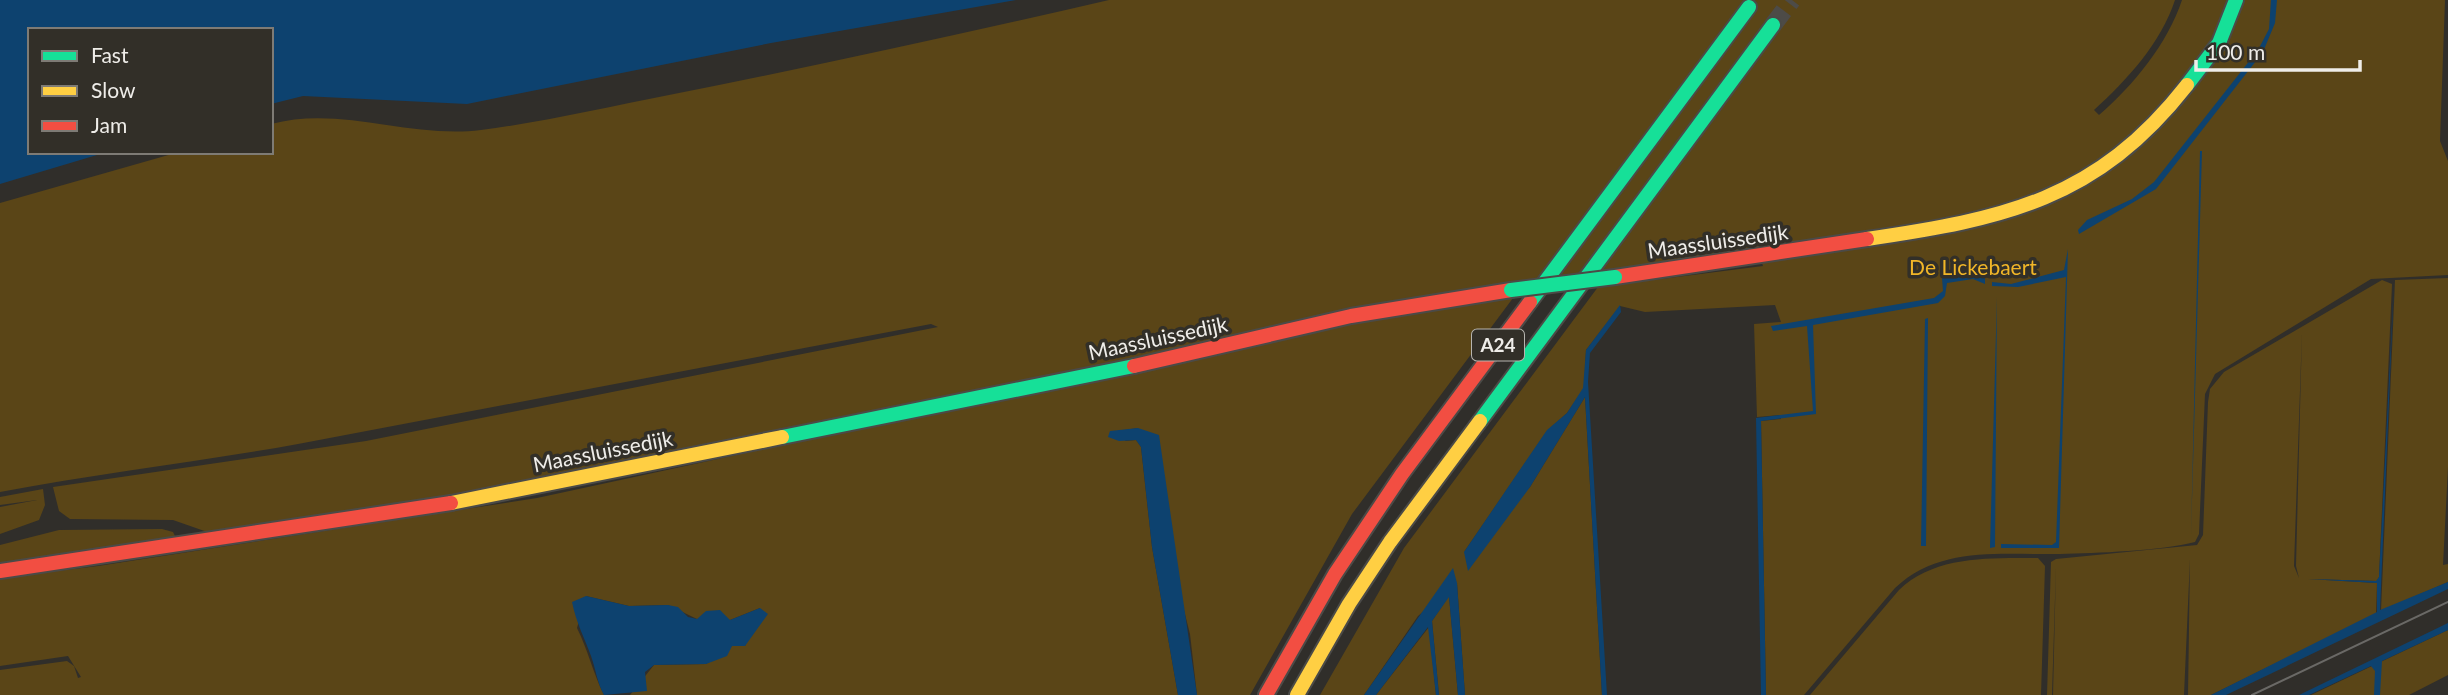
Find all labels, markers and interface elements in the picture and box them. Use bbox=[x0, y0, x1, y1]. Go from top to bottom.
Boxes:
legend bbox=[28, 28, 273, 154]
scale bar bbox=[2196, 28, 2360, 72]
text: 100 m bbox=[2206, 39, 2265, 64]
text: Fast bbox=[91, 42, 129, 67]
text: Slow bbox=[91, 77, 136, 102]
text: Jam bbox=[91, 112, 127, 137]
street label: Maassluissedijk bbox=[1646, 218, 1790, 263]
park label: De Lickebaert bbox=[1909, 254, 2037, 279]
street label: Maassluissedijk bbox=[1086, 311, 1230, 364]
road number: A24 bbox=[1472, 330, 1524, 360]
street label: Maassluissedijk bbox=[531, 425, 675, 476]

